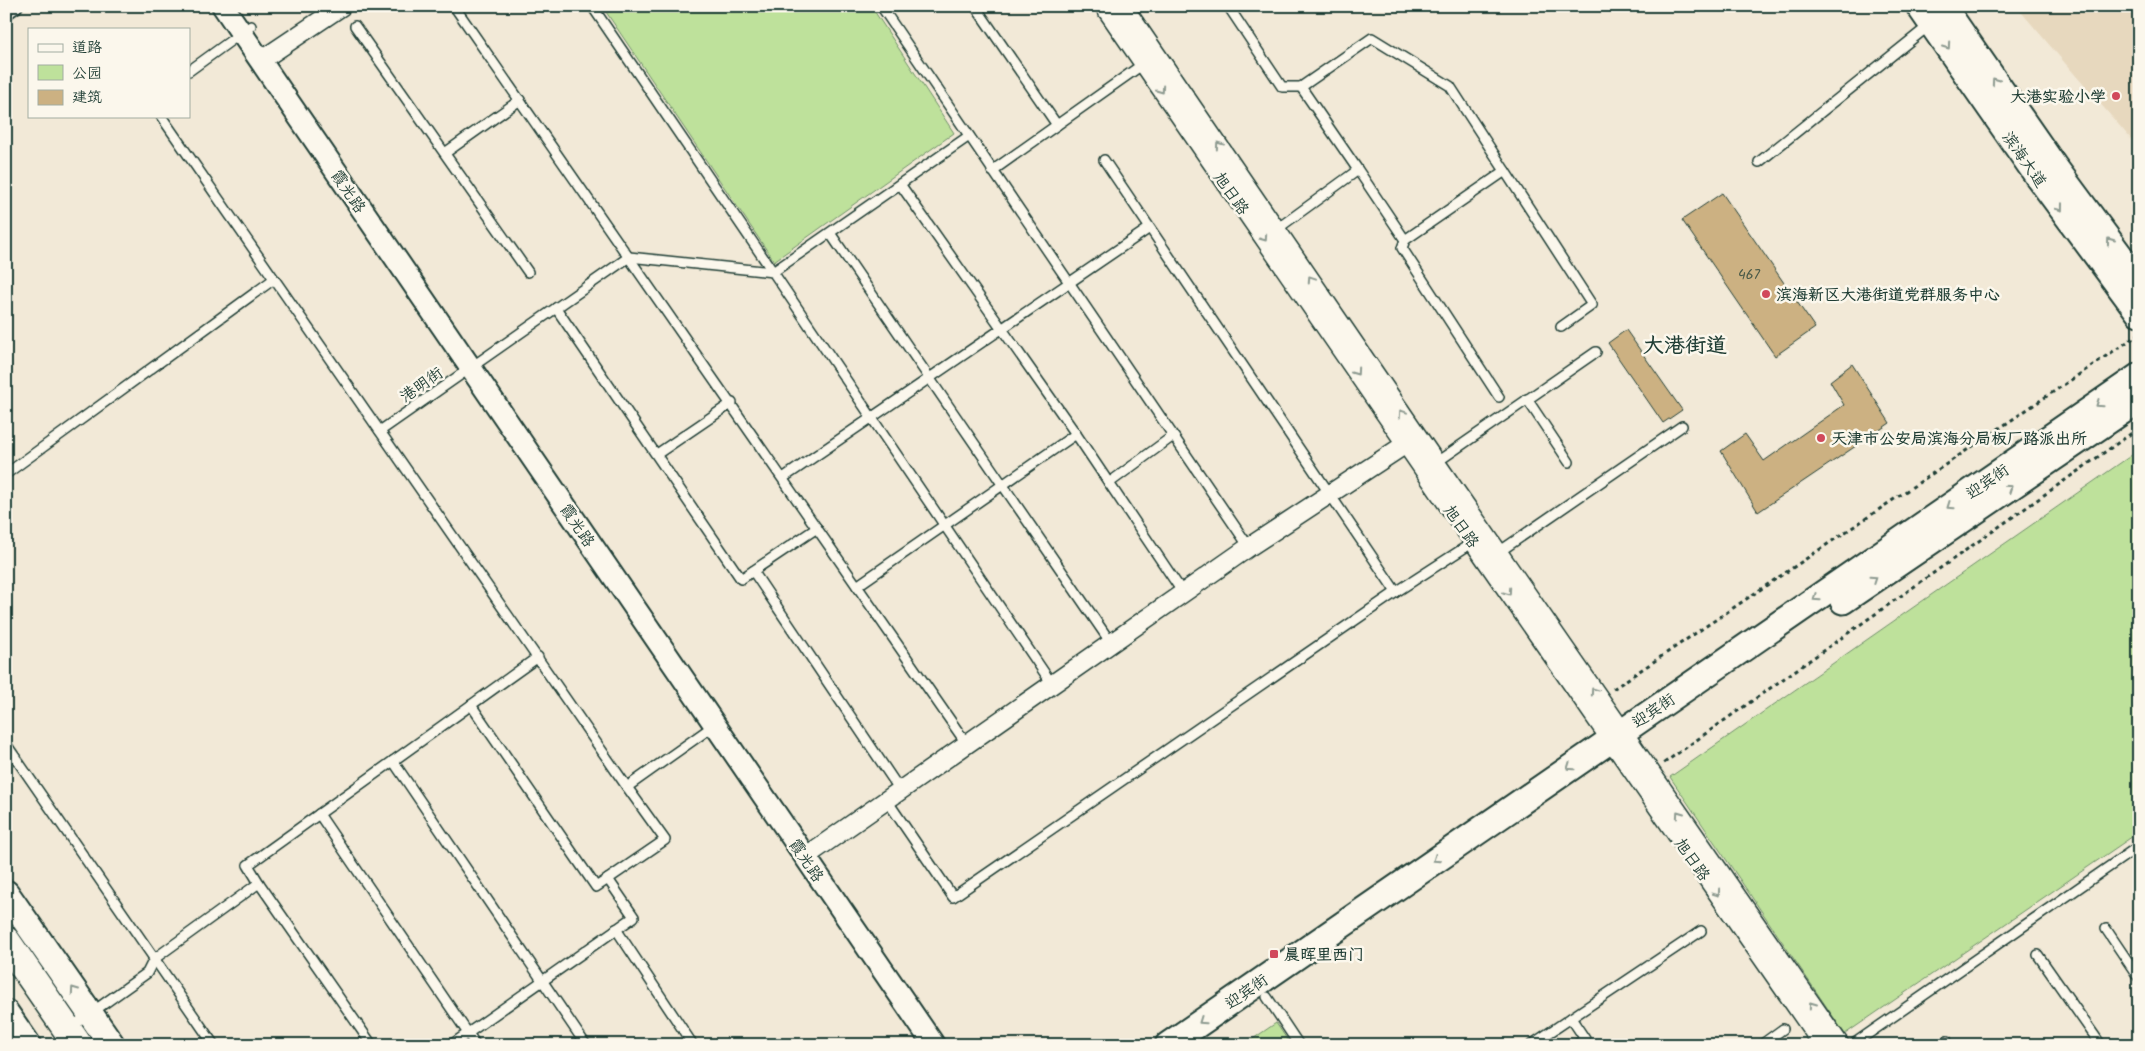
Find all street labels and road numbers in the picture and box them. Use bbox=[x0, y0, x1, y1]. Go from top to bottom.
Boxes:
street label: 滨海大道 bbox=[1995, 126, 2052, 193]
street label: 霞光路 bbox=[324, 165, 372, 219]
street label: 旭日路 bbox=[1207, 167, 1255, 221]
street label: 港明街 bbox=[395, 361, 449, 409]
street label: 迎宾街 bbox=[1961, 458, 2015, 506]
street label: 霞光路 bbox=[553, 499, 601, 553]
street label: 旭日路 bbox=[1437, 500, 1485, 554]
street label: 迎宾街 bbox=[1627, 687, 1681, 735]
street label: 旭日路 bbox=[1668, 833, 1716, 887]
street label: 霞光路 bbox=[782, 834, 830, 888]
street label: 迎宾街 bbox=[1220, 968, 1274, 1016]

